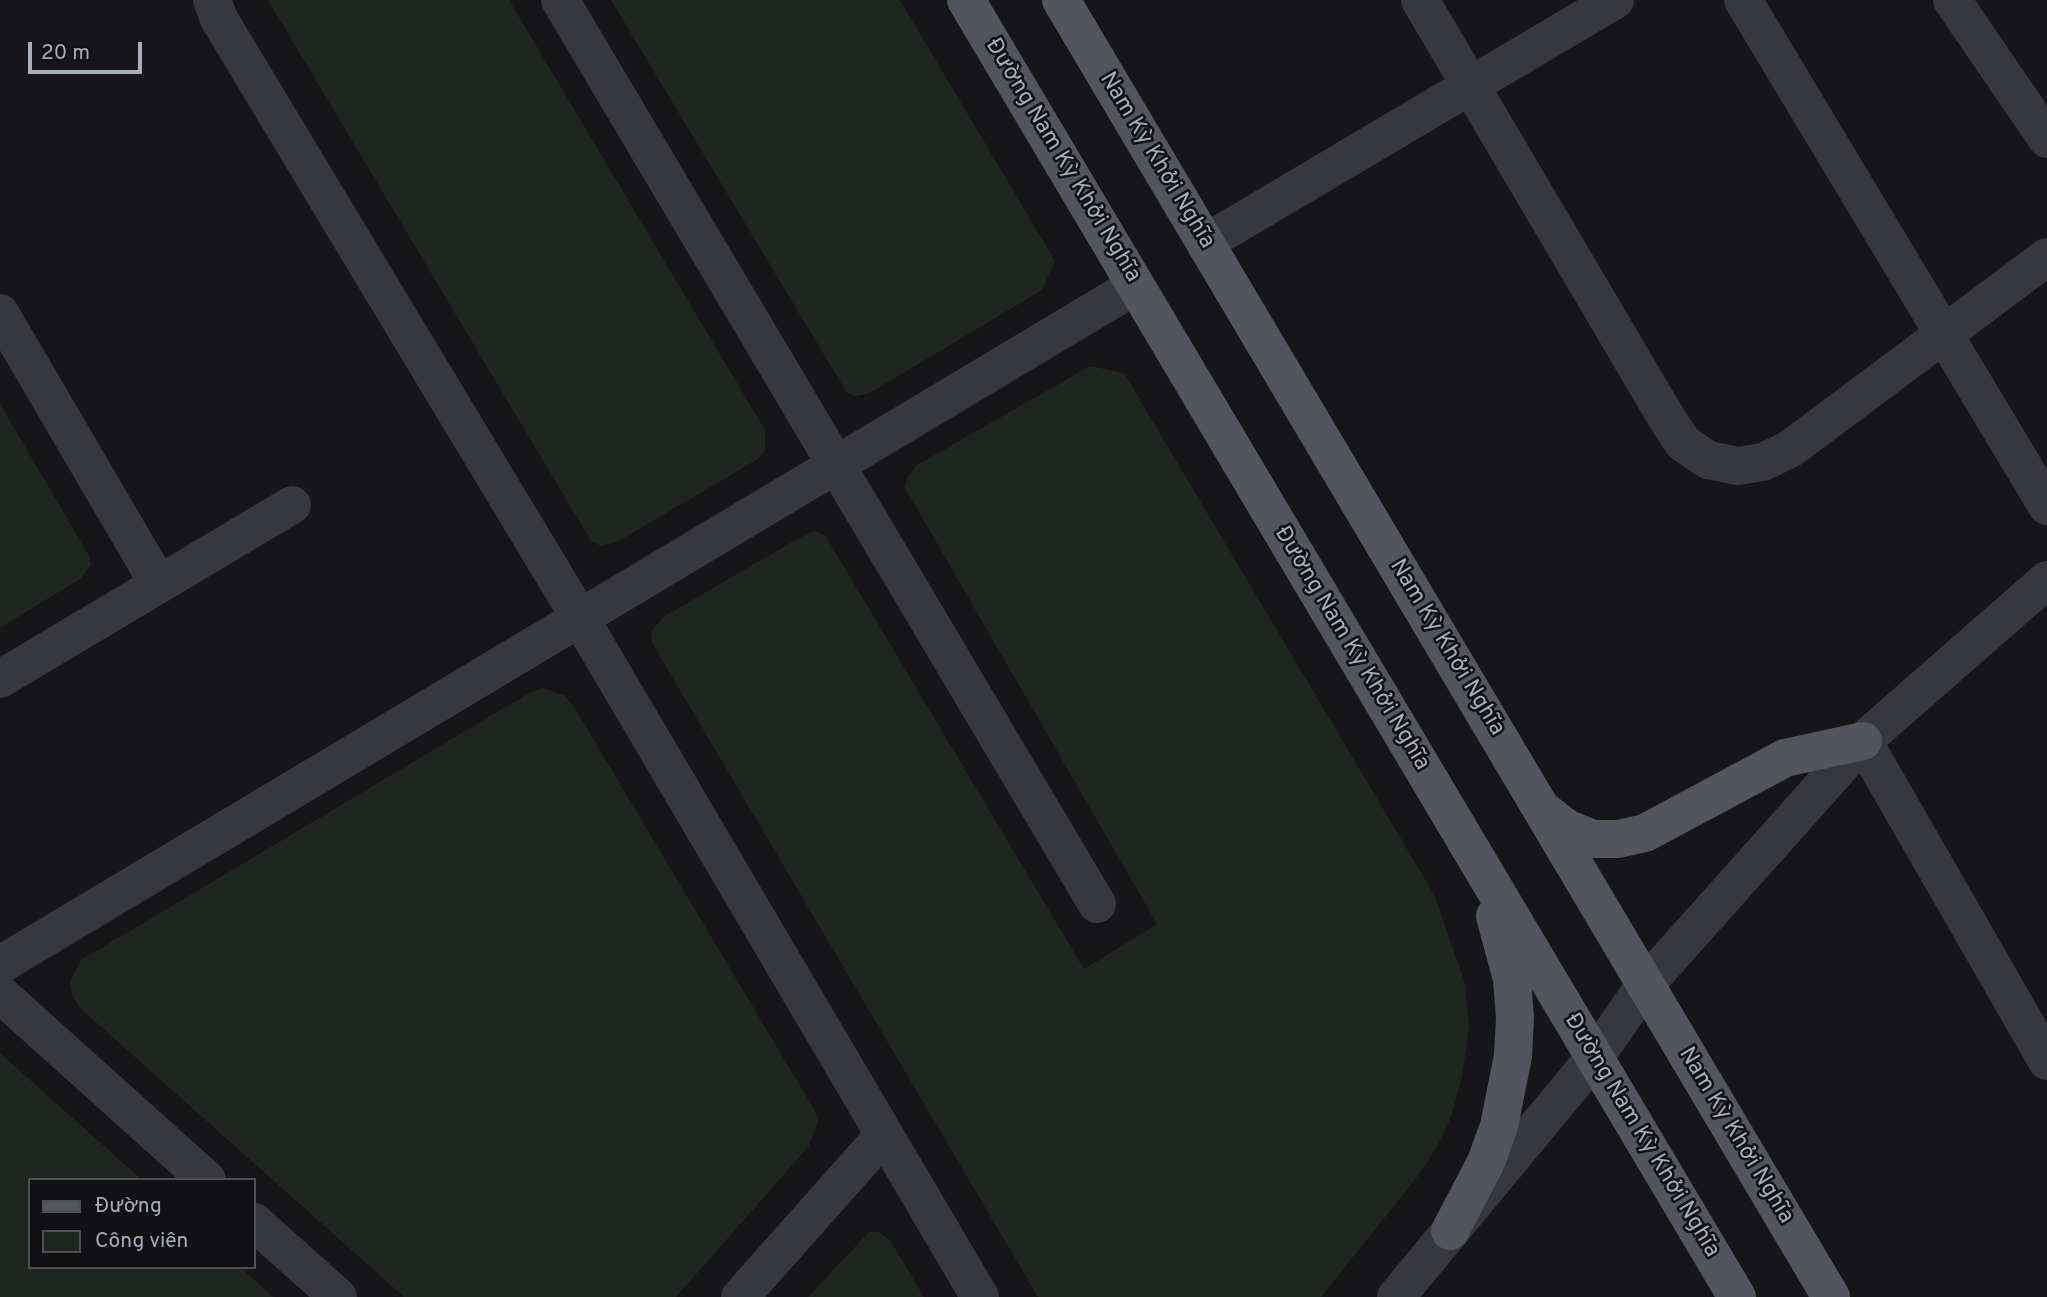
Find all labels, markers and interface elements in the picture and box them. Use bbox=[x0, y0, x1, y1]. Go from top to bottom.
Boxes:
scale bar bbox=[32, 28, 145, 72]
street label: Đường Nam Kỳ Khởi Nghĩa bbox=[978, 34, 1146, 288]
text: 20 m bbox=[41, 40, 90, 67]
street label: Nam Kỳ Khởi Nghĩa bbox=[1092, 68, 1220, 254]
street label: Đường Nam Kỳ Khởi Nghĩa bbox=[1267, 522, 1435, 776]
street label: Nam Kỳ Khởi Nghĩa bbox=[1382, 555, 1510, 741]
street label: Đường Nam Kỳ Khởi Nghĩa bbox=[1557, 1009, 1725, 1263]
street label: Nam Kỳ Khởi Nghĩa bbox=[1671, 1043, 1799, 1229]
legend bbox=[28, 1178, 256, 1269]
text: Đường bbox=[95, 1193, 162, 1220]
text: Công viên bbox=[95, 1228, 188, 1255]

